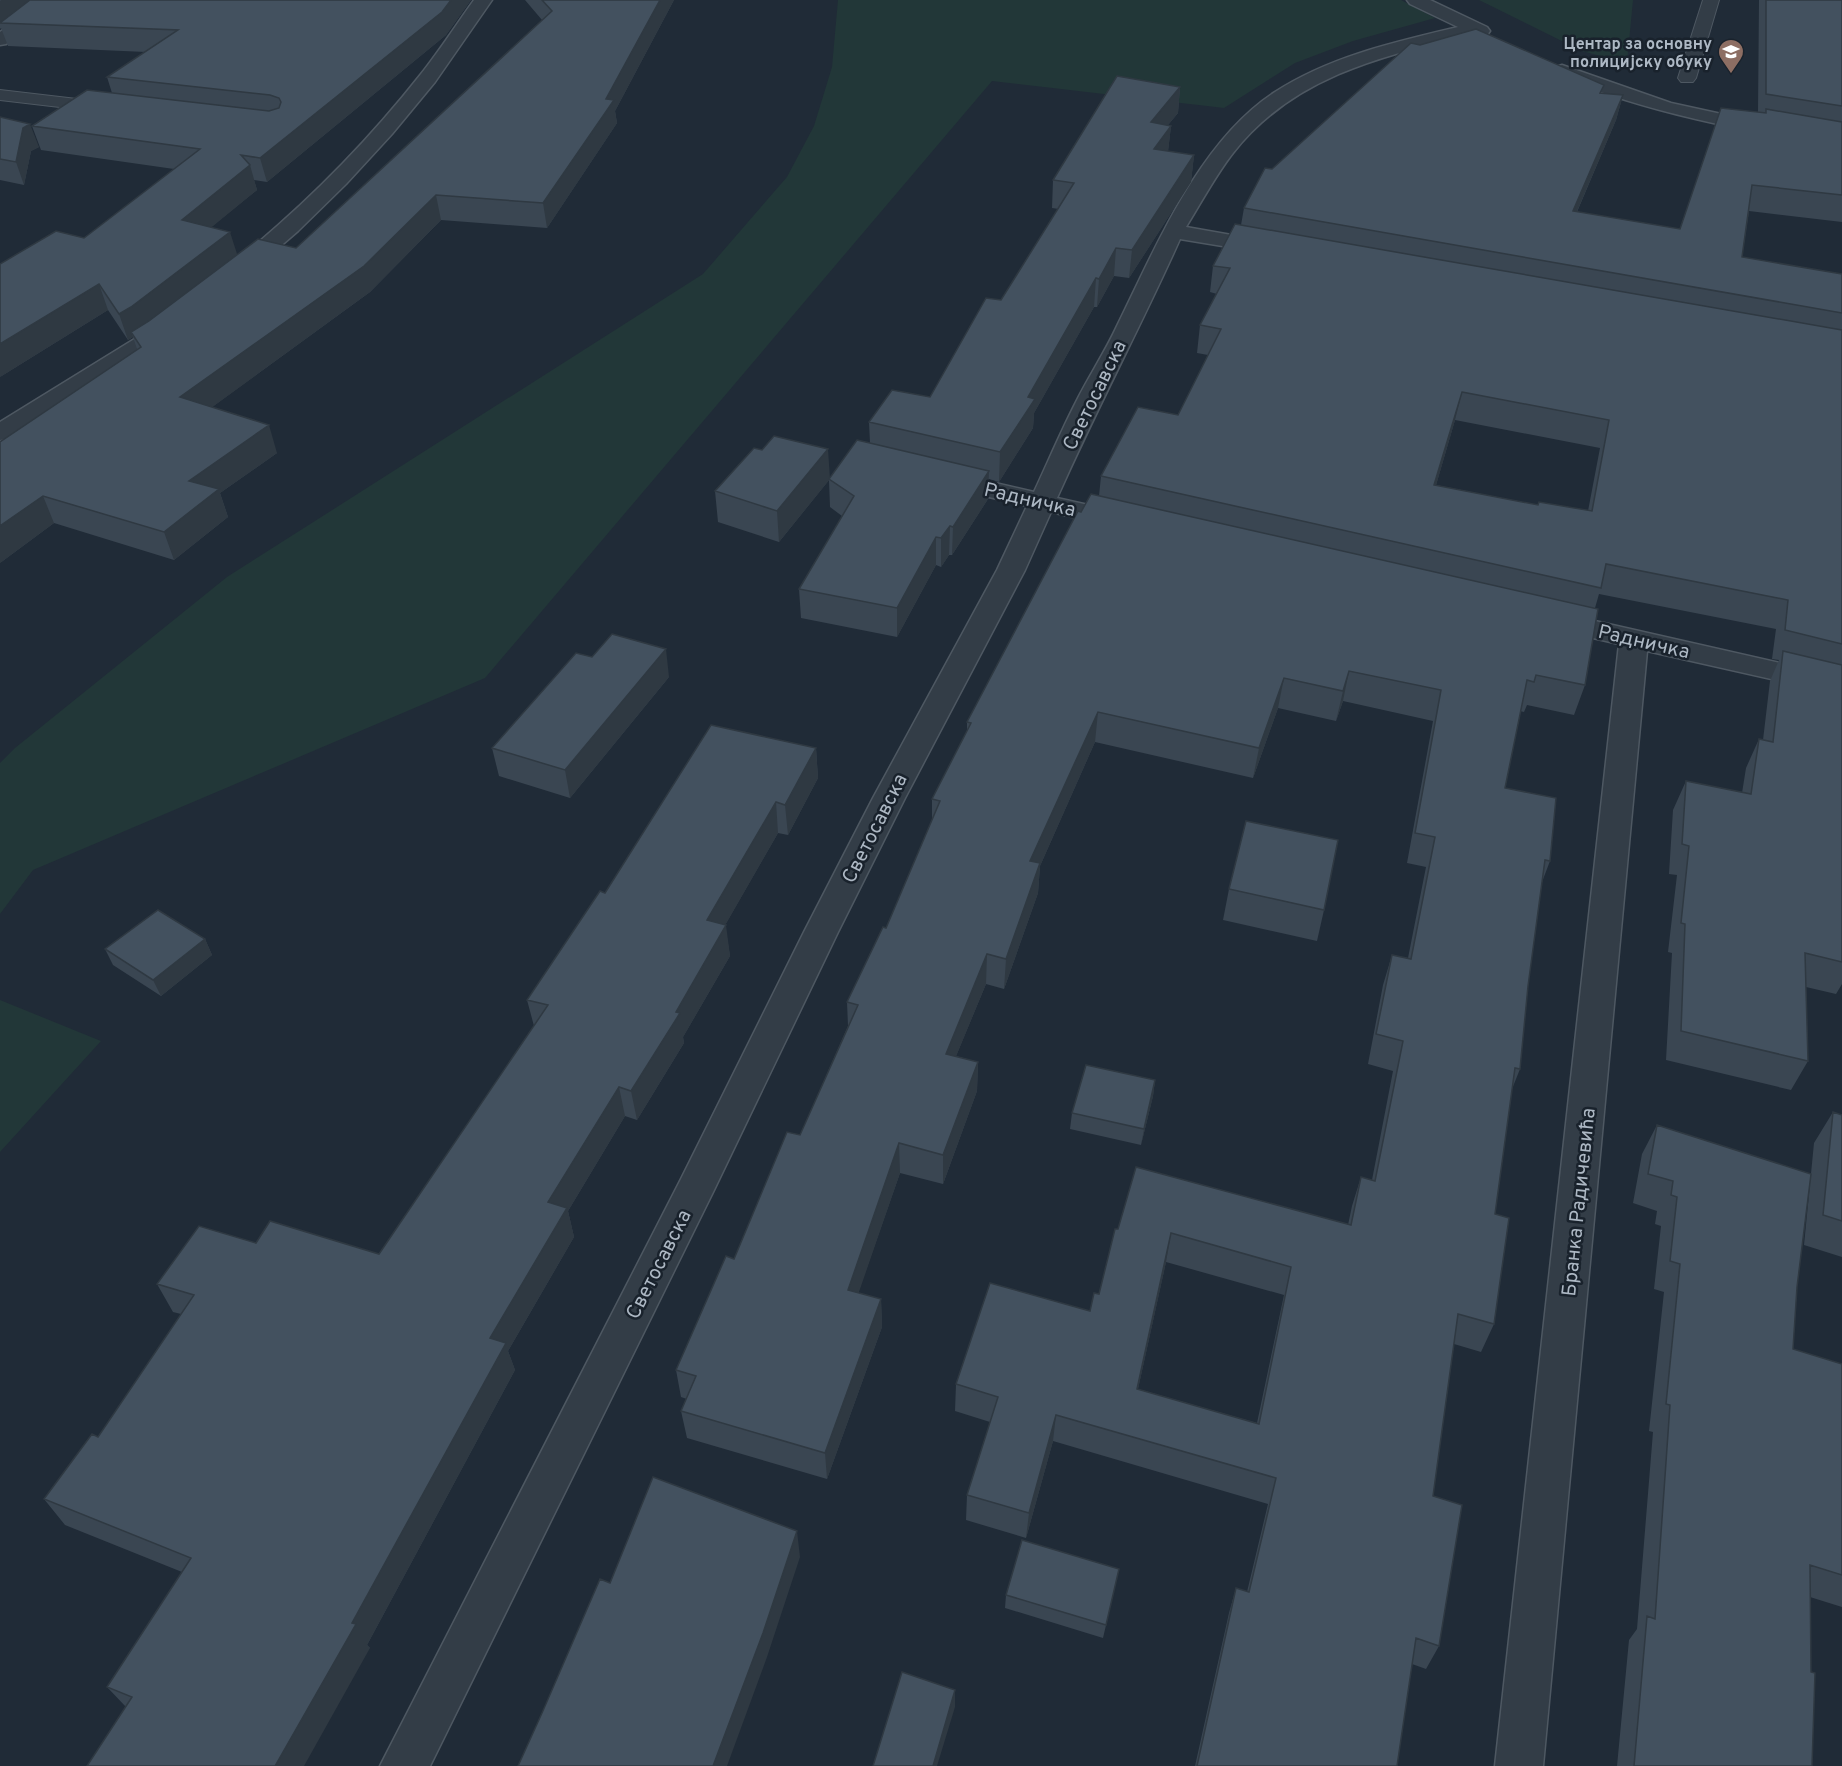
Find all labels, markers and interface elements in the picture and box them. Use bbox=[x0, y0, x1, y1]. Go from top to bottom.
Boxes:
place label: Центар за основну полицијску обуку bbox=[1564, 35, 1712, 73]
school or university icon: Центар за основну полицијску обуку bbox=[1716, 37, 1746, 75]
street label: Светосавска bbox=[1058, 336, 1134, 455]
street label: Радничка bbox=[981, 478, 1078, 524]
street label: Радничка bbox=[1595, 620, 1692, 666]
street label: Светосавска bbox=[837, 770, 914, 888]
street label: Бранка Радичевића bbox=[1557, 1107, 1603, 1298]
street label: Светосавска bbox=[621, 1206, 698, 1324]

